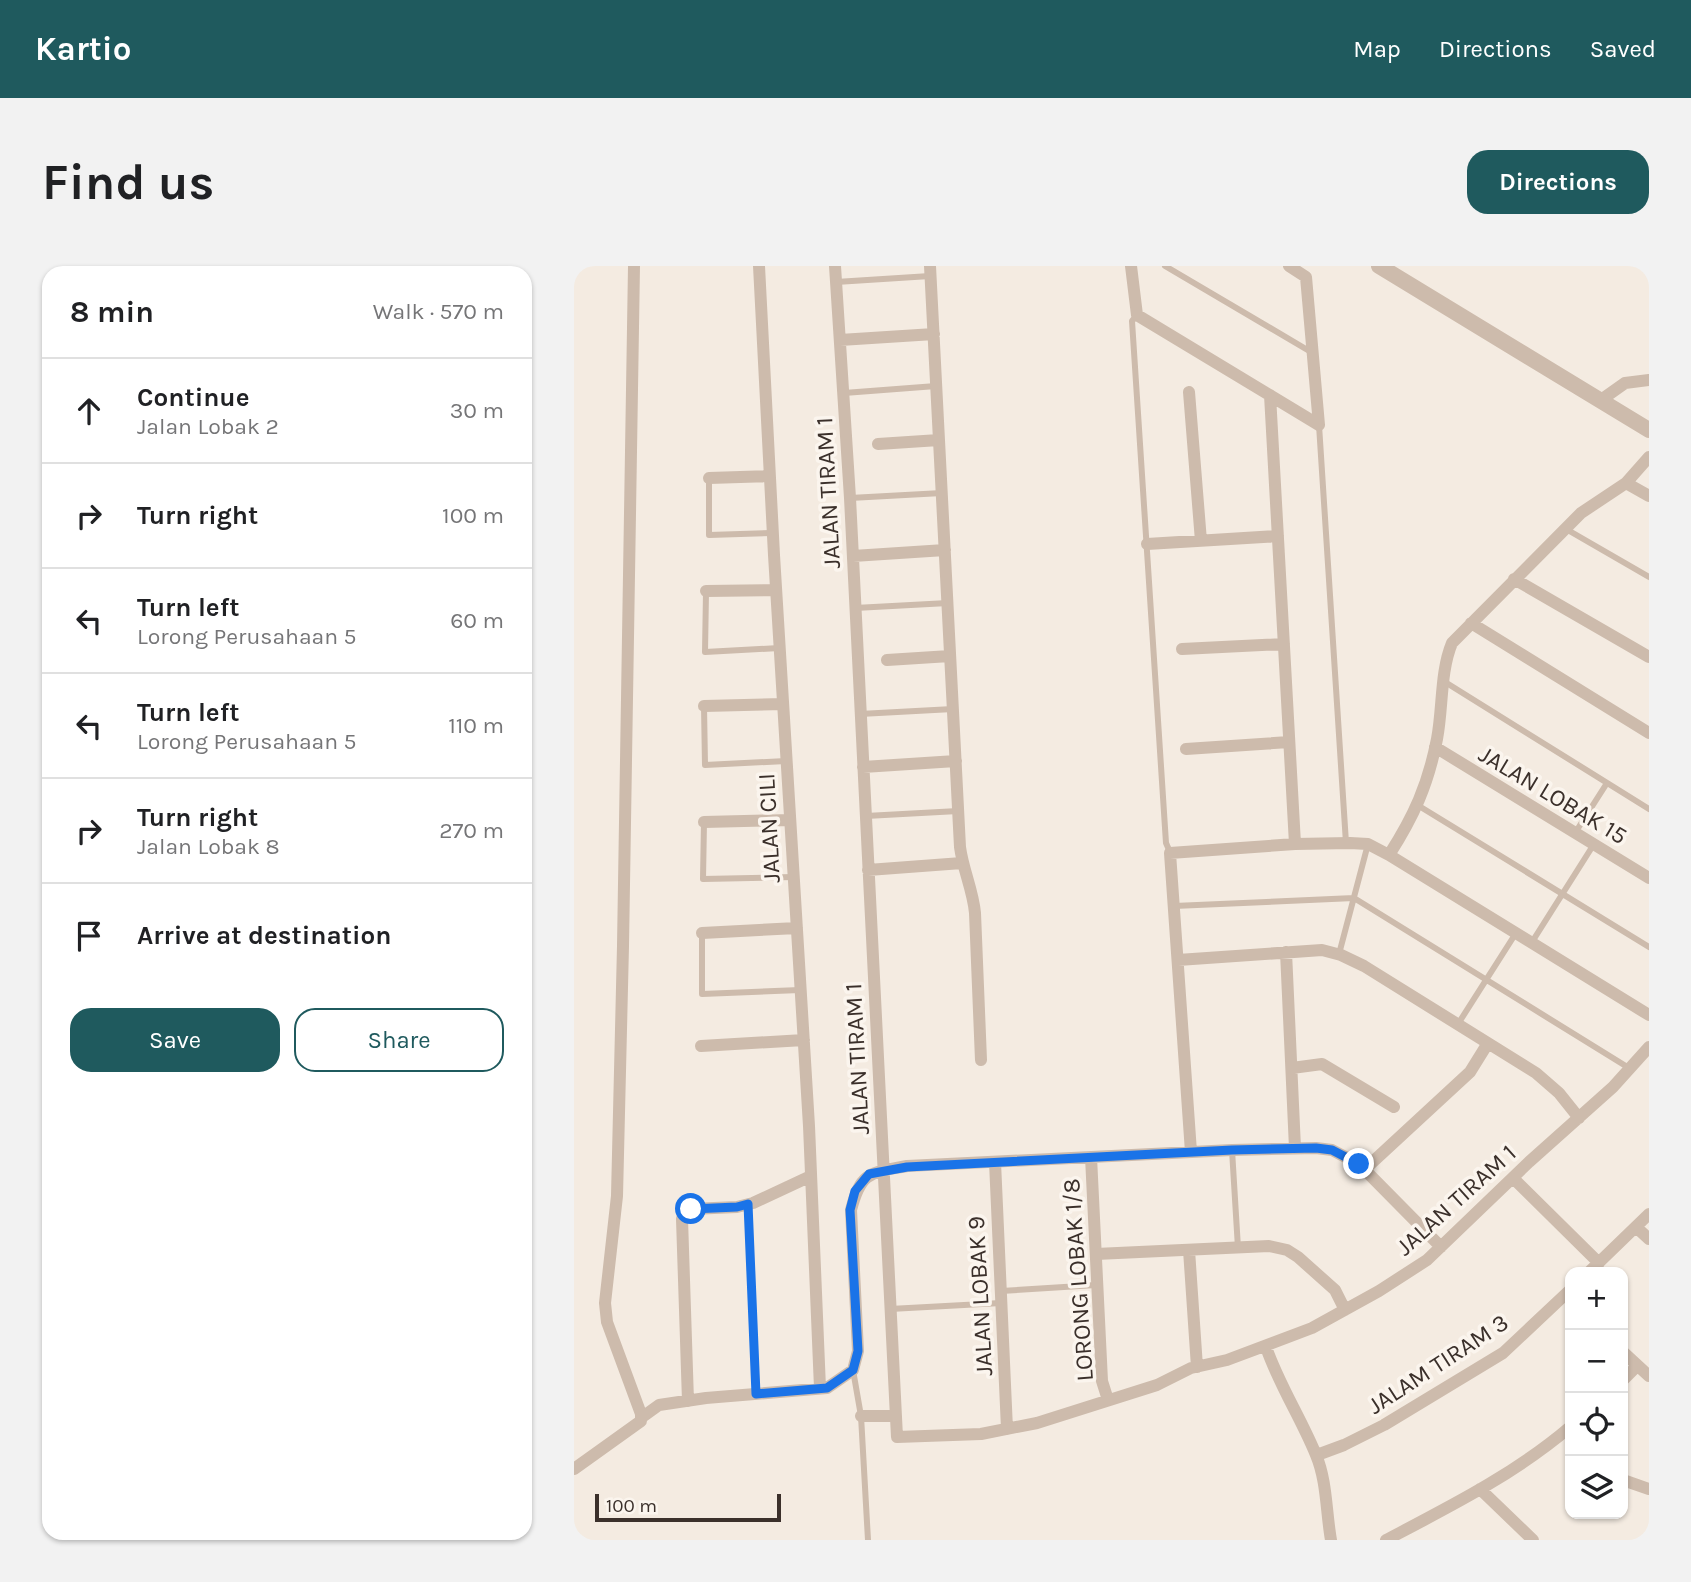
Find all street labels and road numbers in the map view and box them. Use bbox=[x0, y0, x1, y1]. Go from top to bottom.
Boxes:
street label: JALAN TIRAM 1 bbox=[810, 416, 846, 570]
street label: JALAN LOBAK 15 bbox=[1474, 740, 1632, 850]
street label: JALAN CILI bbox=[752, 772, 786, 884]
street label: JALAN TIRAM 1 bbox=[839, 982, 875, 1136]
street label: JALAN TIRAM 1 bbox=[1390, 1139, 1522, 1261]
street label: LORONG LOBAK 1/8 bbox=[1057, 1178, 1099, 1382]
street label: JALAN LOBAK 9 bbox=[962, 1215, 998, 1377]
street label: JALAM TIRAM 3 bbox=[1362, 1308, 1514, 1420]

